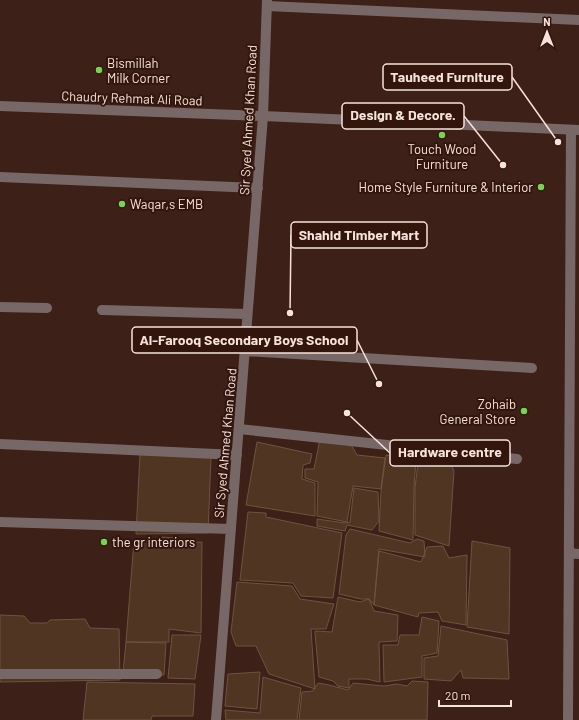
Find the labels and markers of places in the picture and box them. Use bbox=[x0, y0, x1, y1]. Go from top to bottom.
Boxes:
place label: Bismillah Milk Corner bbox=[107, 55, 170, 86]
callout: Tauheed Furniture bbox=[383, 64, 512, 90]
marker: Bismillah Milk Corner bbox=[94, 65, 104, 75]
callout: Design & Decore. bbox=[342, 103, 464, 129]
marker: Touch Wood Furniture bbox=[437, 130, 447, 140]
place label: Touch Wood Furniture bbox=[408, 141, 476, 172]
place label: Home Style Furniture & Interior bbox=[358, 179, 533, 195]
marker: Home Style Furniture & Interior bbox=[536, 182, 546, 192]
place label: Waqar,s EMB bbox=[130, 196, 203, 212]
marker: Waqar,s EMB bbox=[117, 199, 127, 209]
callout: Shahid Timber Mart bbox=[291, 222, 427, 248]
callout: Al-Farooq Secondary Boys School bbox=[132, 327, 357, 353]
place label: Zohaib General Store bbox=[440, 396, 516, 427]
marker: Zohaib General Store bbox=[519, 406, 529, 416]
callout: Hardware centre bbox=[390, 440, 510, 466]
place label: the gr interiors bbox=[112, 534, 195, 550]
marker: the gr interiors bbox=[99, 537, 109, 547]

